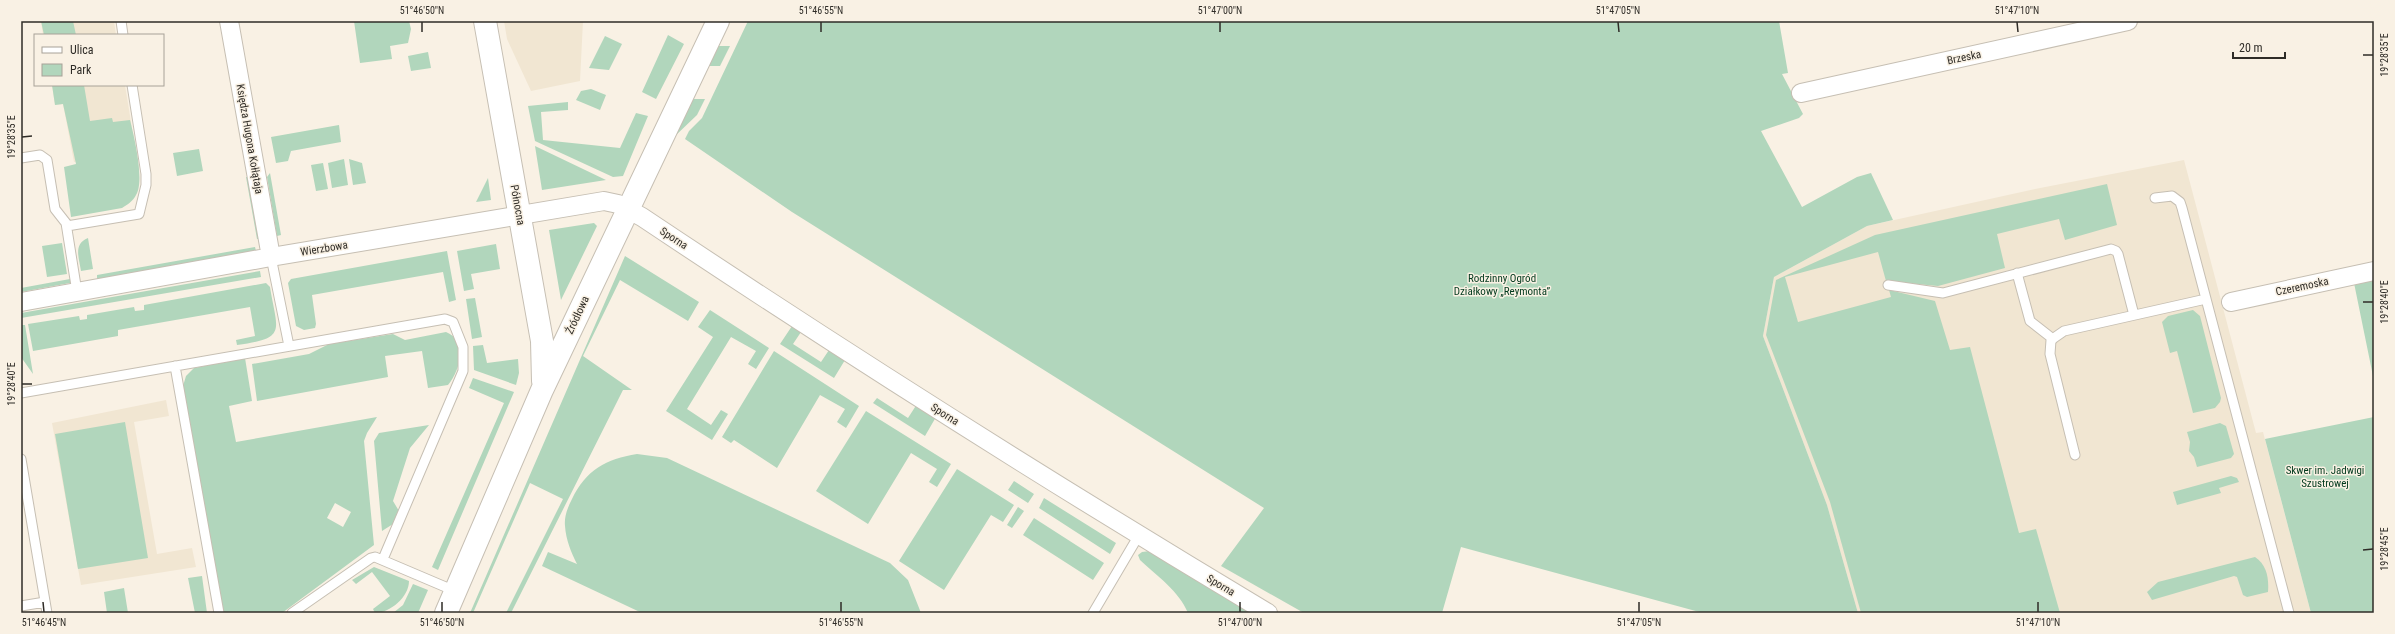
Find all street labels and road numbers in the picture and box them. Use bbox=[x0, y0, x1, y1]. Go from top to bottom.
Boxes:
street label: Brzeska bbox=[1946, 48, 1982, 67]
street label: Księdza Hugona Kołłątaja bbox=[233, 83, 266, 195]
street label: Północna bbox=[508, 184, 527, 226]
street label: Sporna bbox=[657, 225, 690, 252]
street label: Wierzbowa bbox=[300, 238, 349, 259]
street label: Czeremoska bbox=[2275, 275, 2330, 298]
street label: Źródłowa bbox=[563, 294, 592, 336]
street label: Sporna bbox=[928, 401, 961, 428]
street label: Sporna bbox=[1204, 572, 1237, 599]

